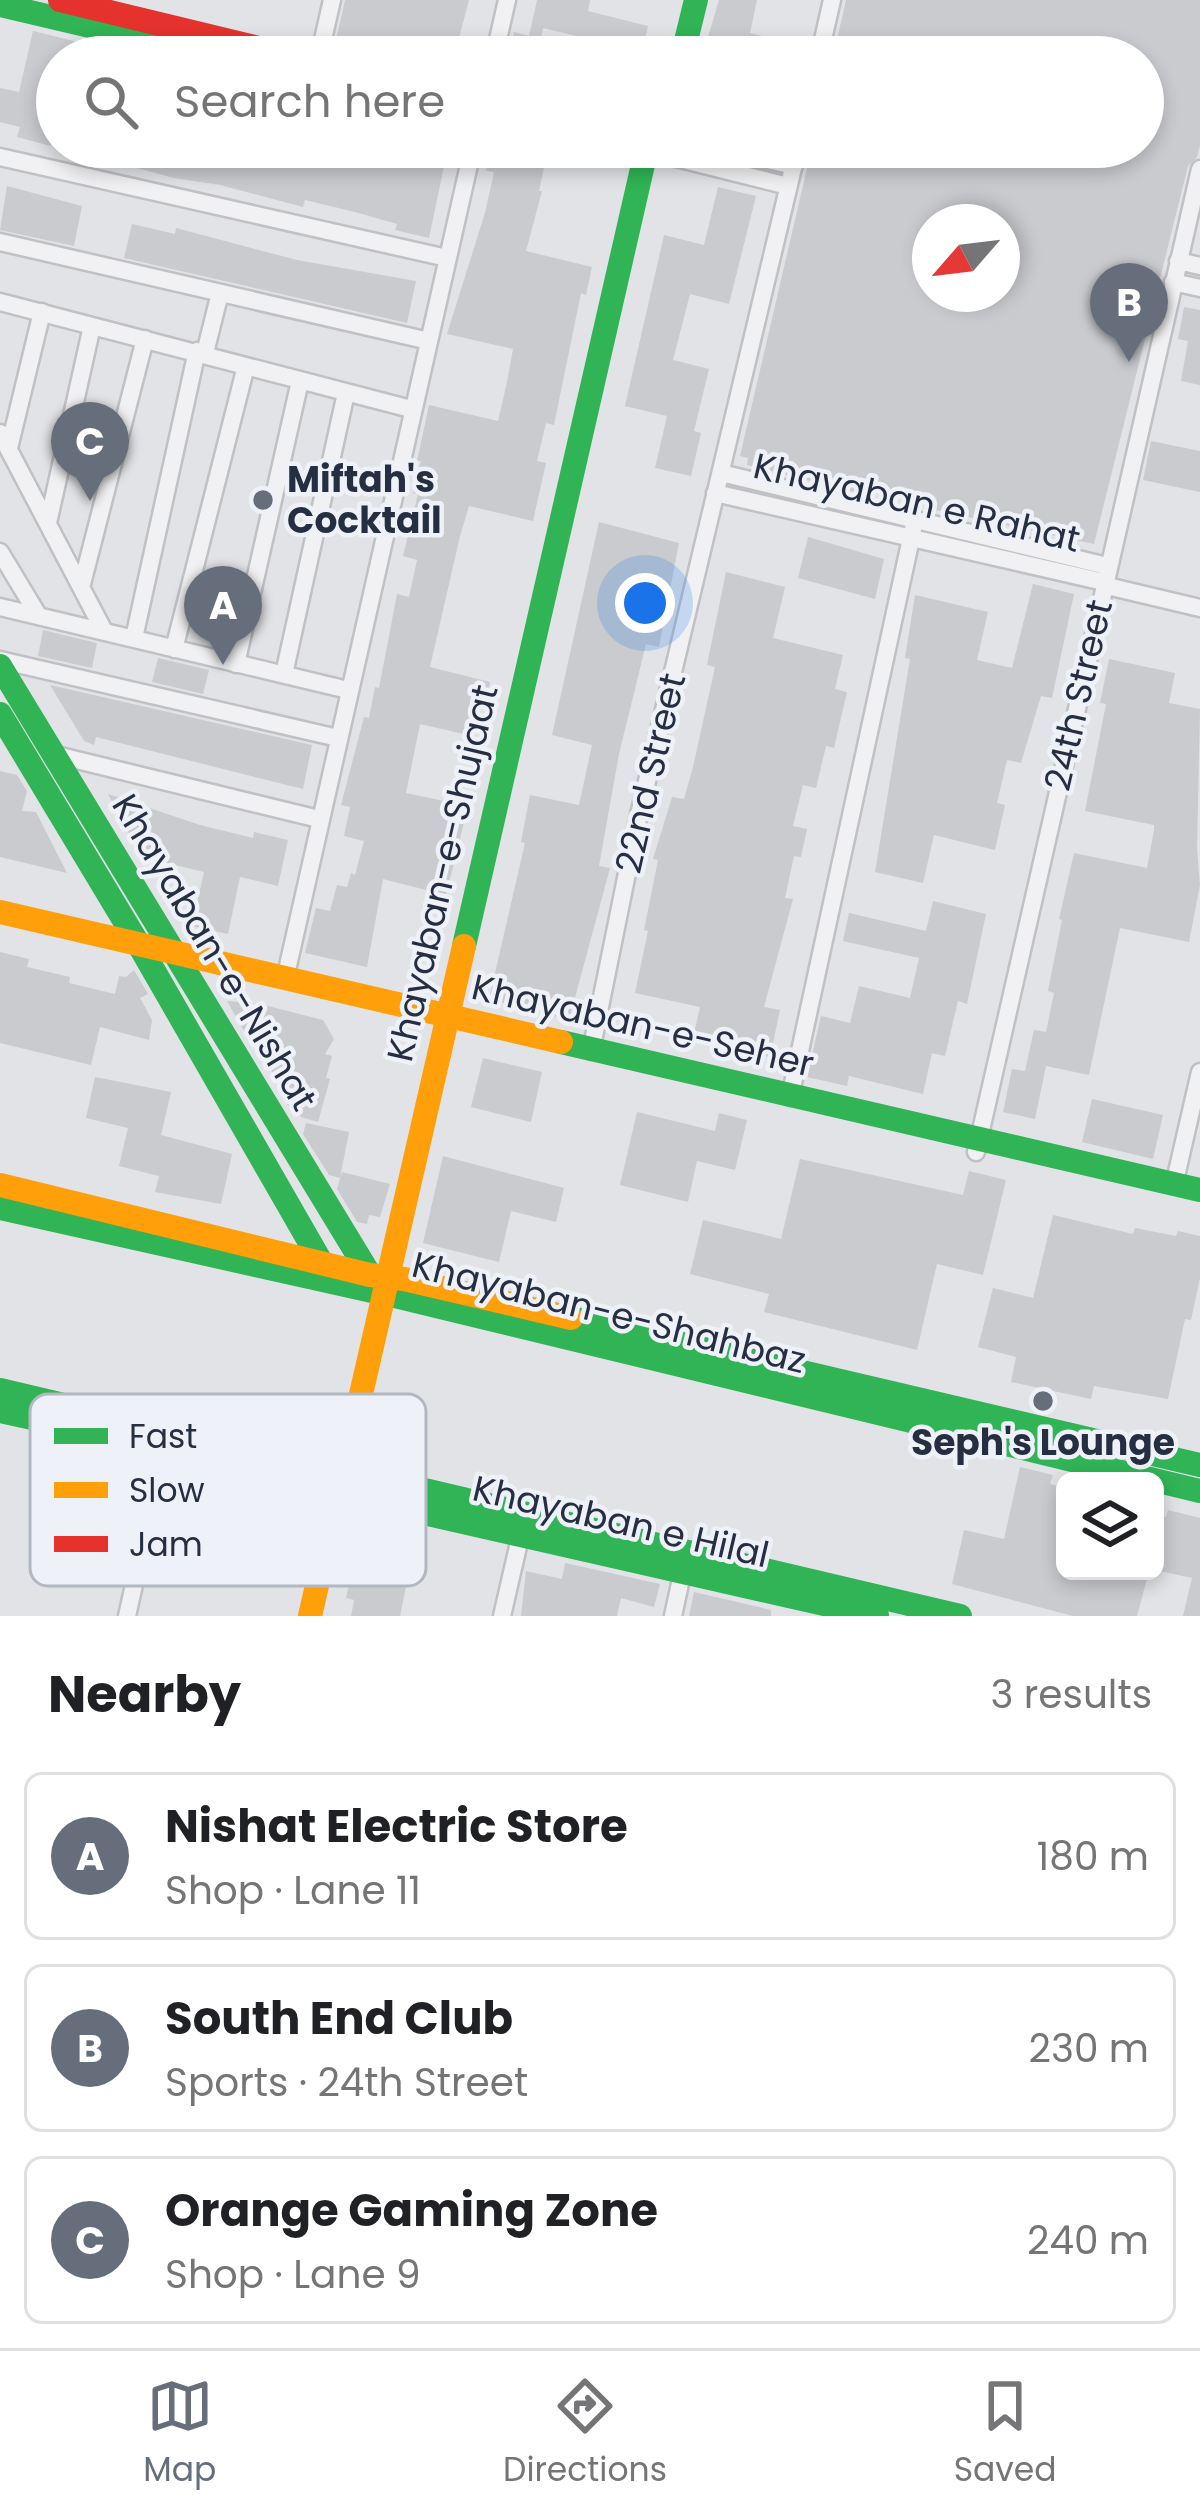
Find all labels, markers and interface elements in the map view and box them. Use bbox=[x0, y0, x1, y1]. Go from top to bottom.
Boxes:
search box bbox=[36, 36, 1164, 168]
icon: search bbox=[78, 69, 144, 135]
text: Search here bbox=[174, 70, 445, 133]
north arrow bbox=[912, 204, 1020, 312]
pin: B bbox=[1090, 263, 1168, 362]
pin: C bbox=[51, 402, 129, 501]
street label: Khayaban e Rahat bbox=[749, 440, 1085, 565]
place label: Miftah's Cocktail bbox=[287, 454, 442, 546]
marker: Miftah's Cocktail bbox=[250, 487, 276, 513]
pin: A bbox=[184, 566, 262, 665]
your location bbox=[615, 573, 675, 633]
street label: 24th Street bbox=[1032, 595, 1125, 796]
street label: 22nd Street bbox=[603, 668, 698, 878]
street label: Khayaban-e-Shujaat bbox=[374, 680, 511, 1066]
street label: Khayaban-e-Nishat bbox=[100, 785, 329, 1120]
street label: Khayaban-e-Seher bbox=[467, 961, 819, 1090]
street label: Khayaban-e-Shahbaz bbox=[407, 1239, 811, 1386]
marker: Seph's Lounge bbox=[1030, 1388, 1056, 1414]
legend bbox=[30, 1394, 426, 1586]
text: Fast bbox=[129, 1413, 197, 1460]
place label: Seph's Lounge bbox=[911, 1417, 1175, 1468]
street label: Khayaban e Hilal bbox=[468, 1463, 774, 1580]
text: Slow bbox=[129, 1467, 205, 1514]
map controls bbox=[1056, 1472, 1164, 1580]
button: layers bbox=[1056, 1472, 1164, 1580]
text: Jam bbox=[129, 1521, 203, 1568]
text: Nearby bbox=[48, 1658, 241, 1730]
text: 3 results bbox=[990, 1667, 1152, 1722]
text: Nishat Electric Store bbox=[165, 1795, 628, 1858]
text: A bbox=[76, 1829, 104, 1884]
text: 180 m bbox=[1037, 1829, 1149, 1884]
text: Shop · Lane 11 bbox=[165, 1863, 421, 1918]
text: South End Club bbox=[165, 1987, 513, 2050]
text: B bbox=[77, 2021, 103, 2076]
text: 230 m bbox=[1029, 2021, 1149, 2076]
text: Sports · 24th Street bbox=[165, 2055, 528, 2110]
text: Orange Gaming Zone bbox=[165, 2179, 658, 2242]
text: C bbox=[75, 2213, 105, 2268]
text: 240 m bbox=[1027, 2213, 1149, 2268]
text: Shop · Lane 9 bbox=[165, 2247, 421, 2302]
tab: Map bbox=[143, 2373, 216, 2495]
tab: Directions bbox=[503, 2373, 667, 2495]
tab: Saved bbox=[954, 2373, 1057, 2495]

